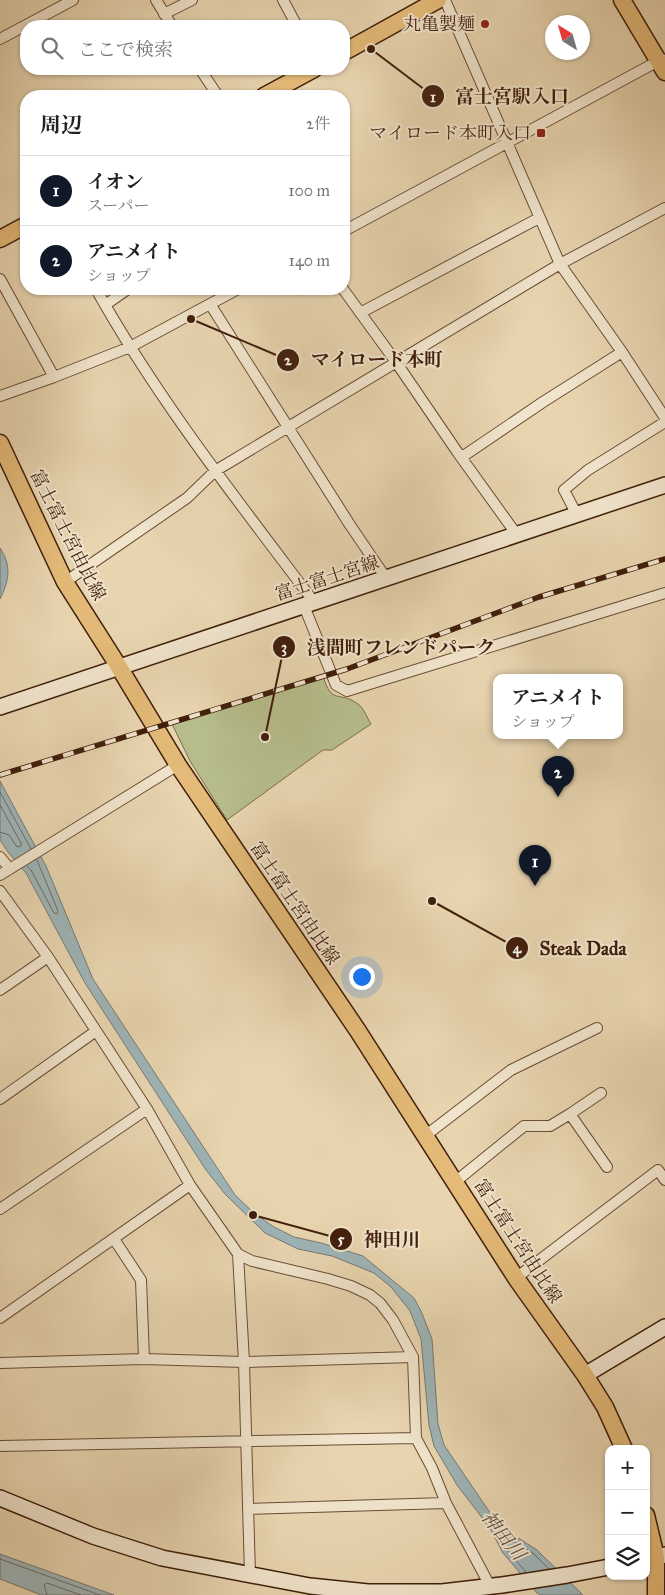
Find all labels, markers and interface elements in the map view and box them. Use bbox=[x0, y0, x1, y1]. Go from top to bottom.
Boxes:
place label: 丸亀製麺 bbox=[403, 13, 475, 35]
north arrow bbox=[545, 15, 590, 60]
marker: 丸亀製麺 bbox=[479, 18, 491, 30]
search box bbox=[20, 20, 350, 75]
icon: search bbox=[38, 34, 66, 62]
text: ここで検索 bbox=[78, 38, 173, 61]
callout: 富士宮駅入口 bbox=[420, 79, 579, 113]
text: 富士宮駅入口 bbox=[455, 85, 569, 108]
text: 1 bbox=[430, 88, 436, 106]
text: 周辺 bbox=[40, 112, 82, 138]
text: 2件 bbox=[306, 114, 330, 133]
place label: マイロード本町入口 bbox=[369, 122, 531, 144]
marker: マイロード本町入口 bbox=[535, 127, 547, 139]
text: イオン bbox=[87, 170, 143, 193]
text: 1 bbox=[53, 181, 59, 200]
text: 100 m bbox=[288, 181, 330, 200]
text: スーパー bbox=[87, 196, 149, 215]
text: アニメイト bbox=[87, 240, 181, 263]
text: 2 bbox=[52, 251, 60, 270]
text: 140 m bbox=[289, 251, 330, 270]
text: ショップ bbox=[87, 266, 151, 285]
callout: マイロード本町 bbox=[275, 343, 453, 377]
text: マイロード本町 bbox=[311, 348, 443, 371]
text: 2 bbox=[284, 351, 292, 369]
street label: 富士富士宮由比線 bbox=[26, 466, 110, 604]
street label: 富士富士宮線 bbox=[272, 551, 382, 605]
callout: 浅間町フレンドパーク bbox=[271, 630, 506, 664]
text: 浅間町フレンドパーク bbox=[307, 636, 495, 659]
text: 3 bbox=[281, 638, 287, 657]
popup bbox=[493, 674, 623, 739]
text: アニメイト bbox=[511, 686, 605, 709]
text: ショップ bbox=[511, 712, 575, 731]
pin: 2 bbox=[542, 756, 574, 797]
street label: 富士富士宮由比線 bbox=[246, 837, 344, 969]
pin: 1 bbox=[519, 845, 551, 886]
callout: Steak Dada bbox=[505, 931, 637, 965]
text: Steak Dada bbox=[539, 937, 628, 960]
text: 4 bbox=[513, 939, 522, 958]
your location bbox=[349, 964, 375, 990]
street label: 富士富士宮由比線 bbox=[470, 1175, 566, 1307]
callout: 神田川 bbox=[329, 1222, 431, 1256]
text: 神田川 bbox=[363, 1228, 421, 1251]
text: 5 bbox=[338, 1230, 345, 1248]
map controls bbox=[605, 1445, 650, 1580]
button: + bbox=[605, 1445, 650, 1490]
button: − bbox=[605, 1490, 650, 1535]
water label: 神田川 bbox=[477, 1506, 532, 1566]
button: layers bbox=[605, 1535, 650, 1580]

